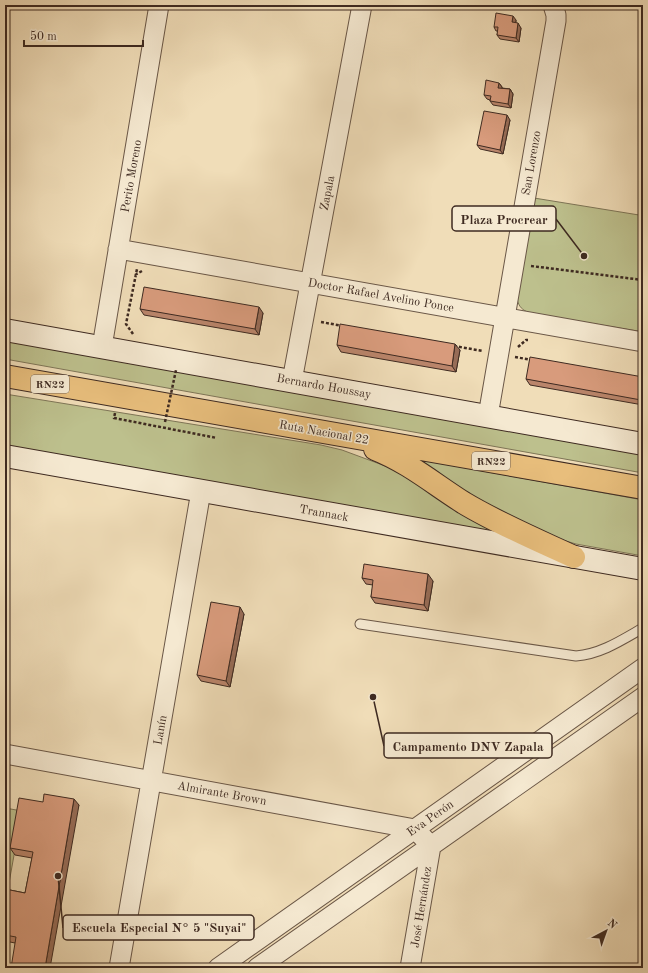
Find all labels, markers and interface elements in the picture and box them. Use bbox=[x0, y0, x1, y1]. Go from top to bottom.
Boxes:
scale bar bbox=[24, 22, 143, 48]
text: 50 m bbox=[30, 30, 57, 43]
street label: San Lorenzo bbox=[520, 130, 544, 196]
street label: Perito Moreno bbox=[120, 139, 144, 213]
street label: Zapala bbox=[319, 175, 337, 212]
callout: Plaza Procrear bbox=[452, 206, 556, 231]
text: Plaza Procrear bbox=[460, 214, 548, 227]
street label: Doctor Rafael Avelino Ponce bbox=[307, 277, 455, 315]
street label: Bernardo Houssay bbox=[276, 373, 373, 401]
road number: RN22 bbox=[31, 375, 69, 393]
street label: Ruta Nacional 22 bbox=[278, 419, 370, 447]
road number: RN22 bbox=[472, 452, 510, 470]
street label: Trannack bbox=[298, 504, 349, 524]
street label: Lanín bbox=[152, 714, 170, 746]
callout: Campamento DNV Zapala bbox=[384, 733, 552, 758]
text: Campamento DNV Zapala bbox=[392, 741, 544, 754]
street label: Almirante Brown bbox=[176, 780, 268, 808]
street label: Eva Perón bbox=[405, 798, 457, 839]
street label: José Hernández bbox=[410, 866, 434, 949]
north arrow bbox=[586, 911, 626, 951]
callout: Escuela Especial N° 5 "Suyai" bbox=[63, 915, 254, 940]
text: N bbox=[605, 918, 619, 932]
text: Escuela Especial N° 5 "Suyai" bbox=[72, 922, 246, 935]

